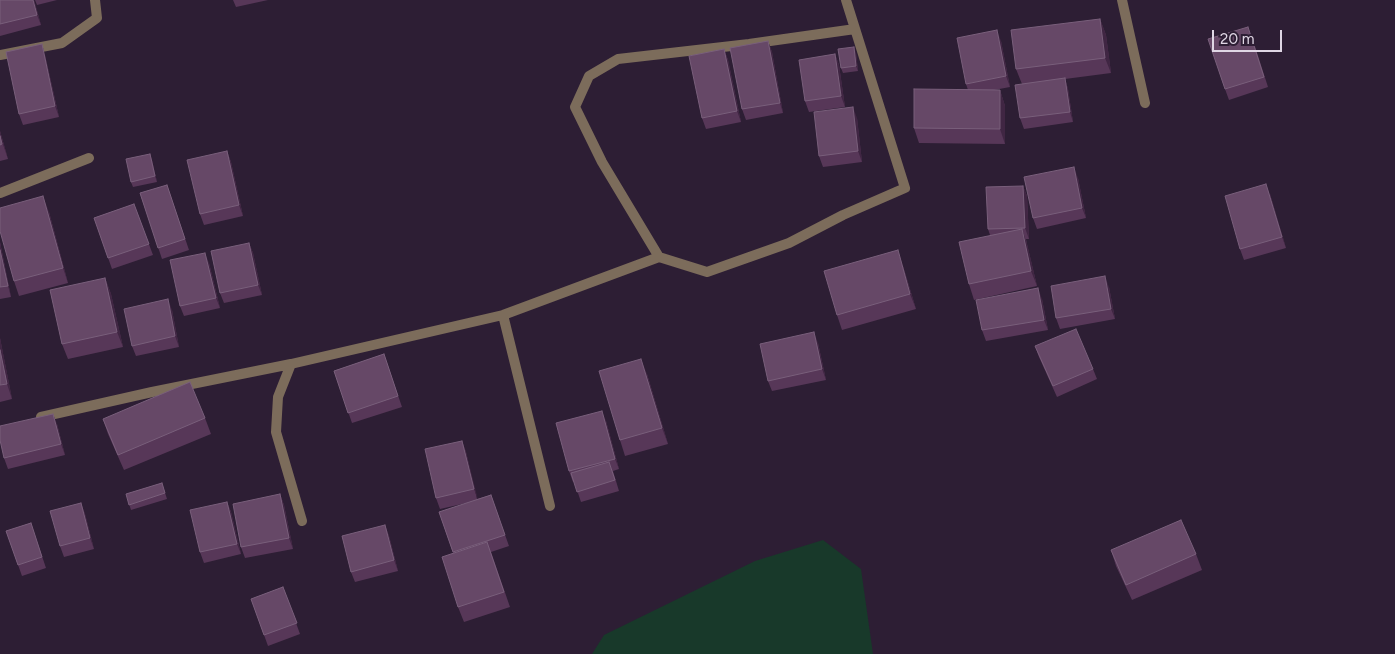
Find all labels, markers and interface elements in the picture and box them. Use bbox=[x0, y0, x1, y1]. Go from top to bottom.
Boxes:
scale bar bbox=[1215, 20, 1285, 52]
text: 20 m bbox=[1220, 30, 1254, 48]

